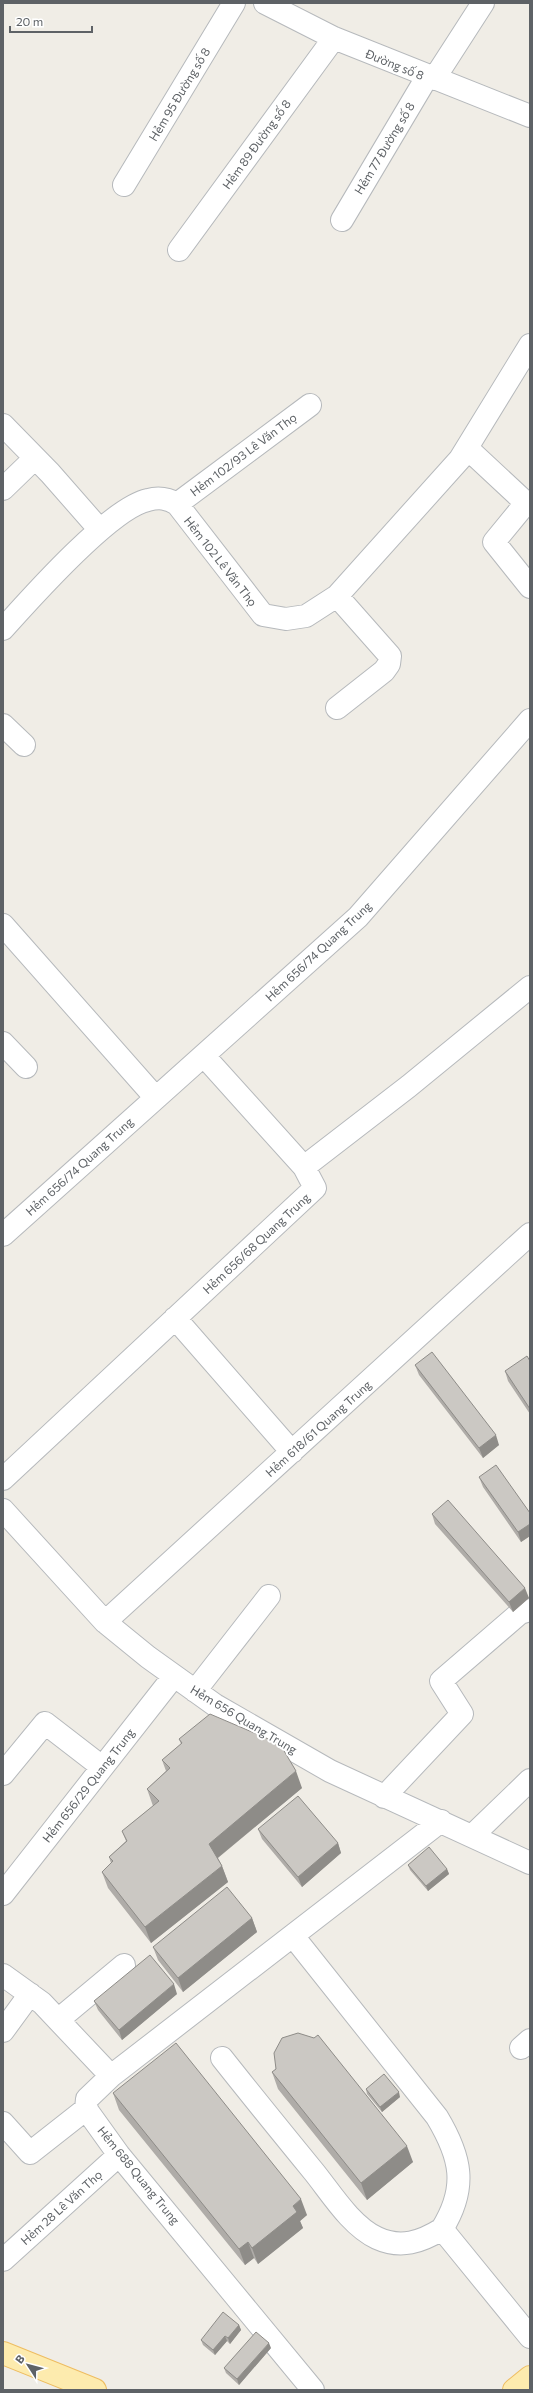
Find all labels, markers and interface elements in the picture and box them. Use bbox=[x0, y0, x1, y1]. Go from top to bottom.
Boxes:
scale bar bbox=[10, 8, 92, 34]
text: 20 m bbox=[16, 14, 43, 28]
street label: Hẻm 95 Đường số 8 bbox=[146, 45, 212, 143]
street label: Đường số 8 bbox=[363, 46, 426, 82]
street label: Hẻm 89 Đường số 8 bbox=[219, 97, 293, 191]
street label: Hẻm 77 Đường số 8 bbox=[351, 99, 417, 197]
street label: Hẻm 102/93 Lê Văn Thọ bbox=[187, 409, 299, 499]
street label: Hẻm 102 Lê Văn Thọ bbox=[182, 513, 260, 609]
street label: Hẻm 656/74 Quang Trung bbox=[262, 898, 374, 1004]
street label: Hẻm 656/74 Quang Trung bbox=[22, 1114, 136, 1218]
street label: Hẻm 656/68 Quang Trung bbox=[200, 1189, 313, 1296]
street label: Hẻm 618/61 Quang Trung bbox=[262, 1377, 374, 1479]
street label: Hẻm 656 Quang Trung bbox=[188, 1682, 300, 1757]
street label: Hẻm 656/29 Quang Trung bbox=[39, 1725, 137, 1845]
street label: Hẻm 688 Quang Trung bbox=[95, 2123, 183, 2227]
street label: Hẻm 28 Lê Văn Thọ bbox=[17, 2167, 105, 2247]
north arrow bbox=[8, 2345, 48, 2385]
text: B bbox=[12, 2352, 27, 2366]

